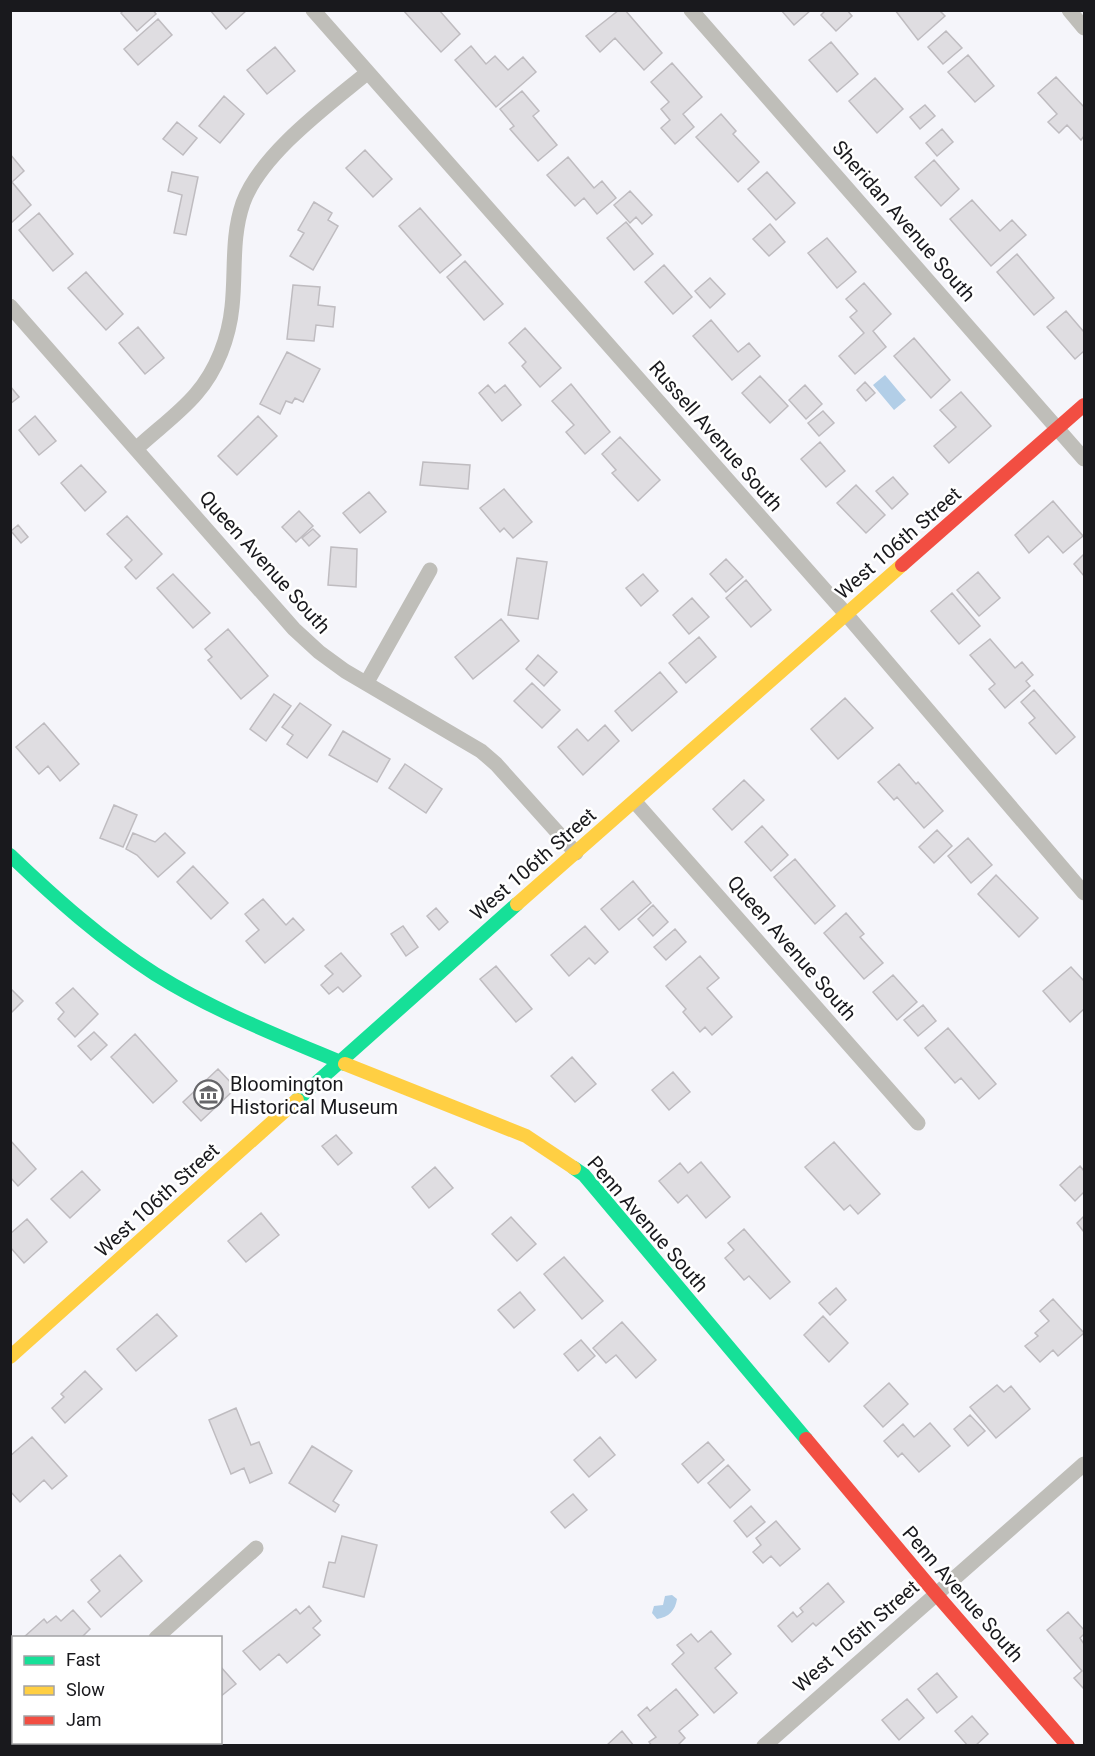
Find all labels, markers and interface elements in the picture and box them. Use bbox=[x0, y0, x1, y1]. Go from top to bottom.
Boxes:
street label: Sheridan Avenue South bbox=[828, 136, 980, 306]
street label: Russell Avenue South bbox=[644, 356, 788, 516]
street label: West 106th Street bbox=[830, 482, 966, 604]
street label: Queen Avenue South bbox=[194, 486, 336, 638]
street label: West 106th Street bbox=[465, 803, 601, 925]
street label: Queen Avenue South bbox=[723, 871, 861, 1025]
place label: Bloomington Historical Museum bbox=[230, 1072, 398, 1119]
museum icon: Bloomington Historical Museum bbox=[193, 1079, 225, 1111]
street label: West 106th Street bbox=[90, 1138, 224, 1262]
street label: Penn Avenue South bbox=[582, 1151, 714, 1297]
street label: Penn Avenue South bbox=[897, 1521, 1029, 1667]
street label: West 105th Street bbox=[788, 1575, 924, 1697]
legend bbox=[12, 1636, 222, 1744]
text: Fast bbox=[66, 1649, 101, 1670]
text: Slow bbox=[66, 1679, 105, 1700]
text: Jam bbox=[66, 1709, 102, 1730]

